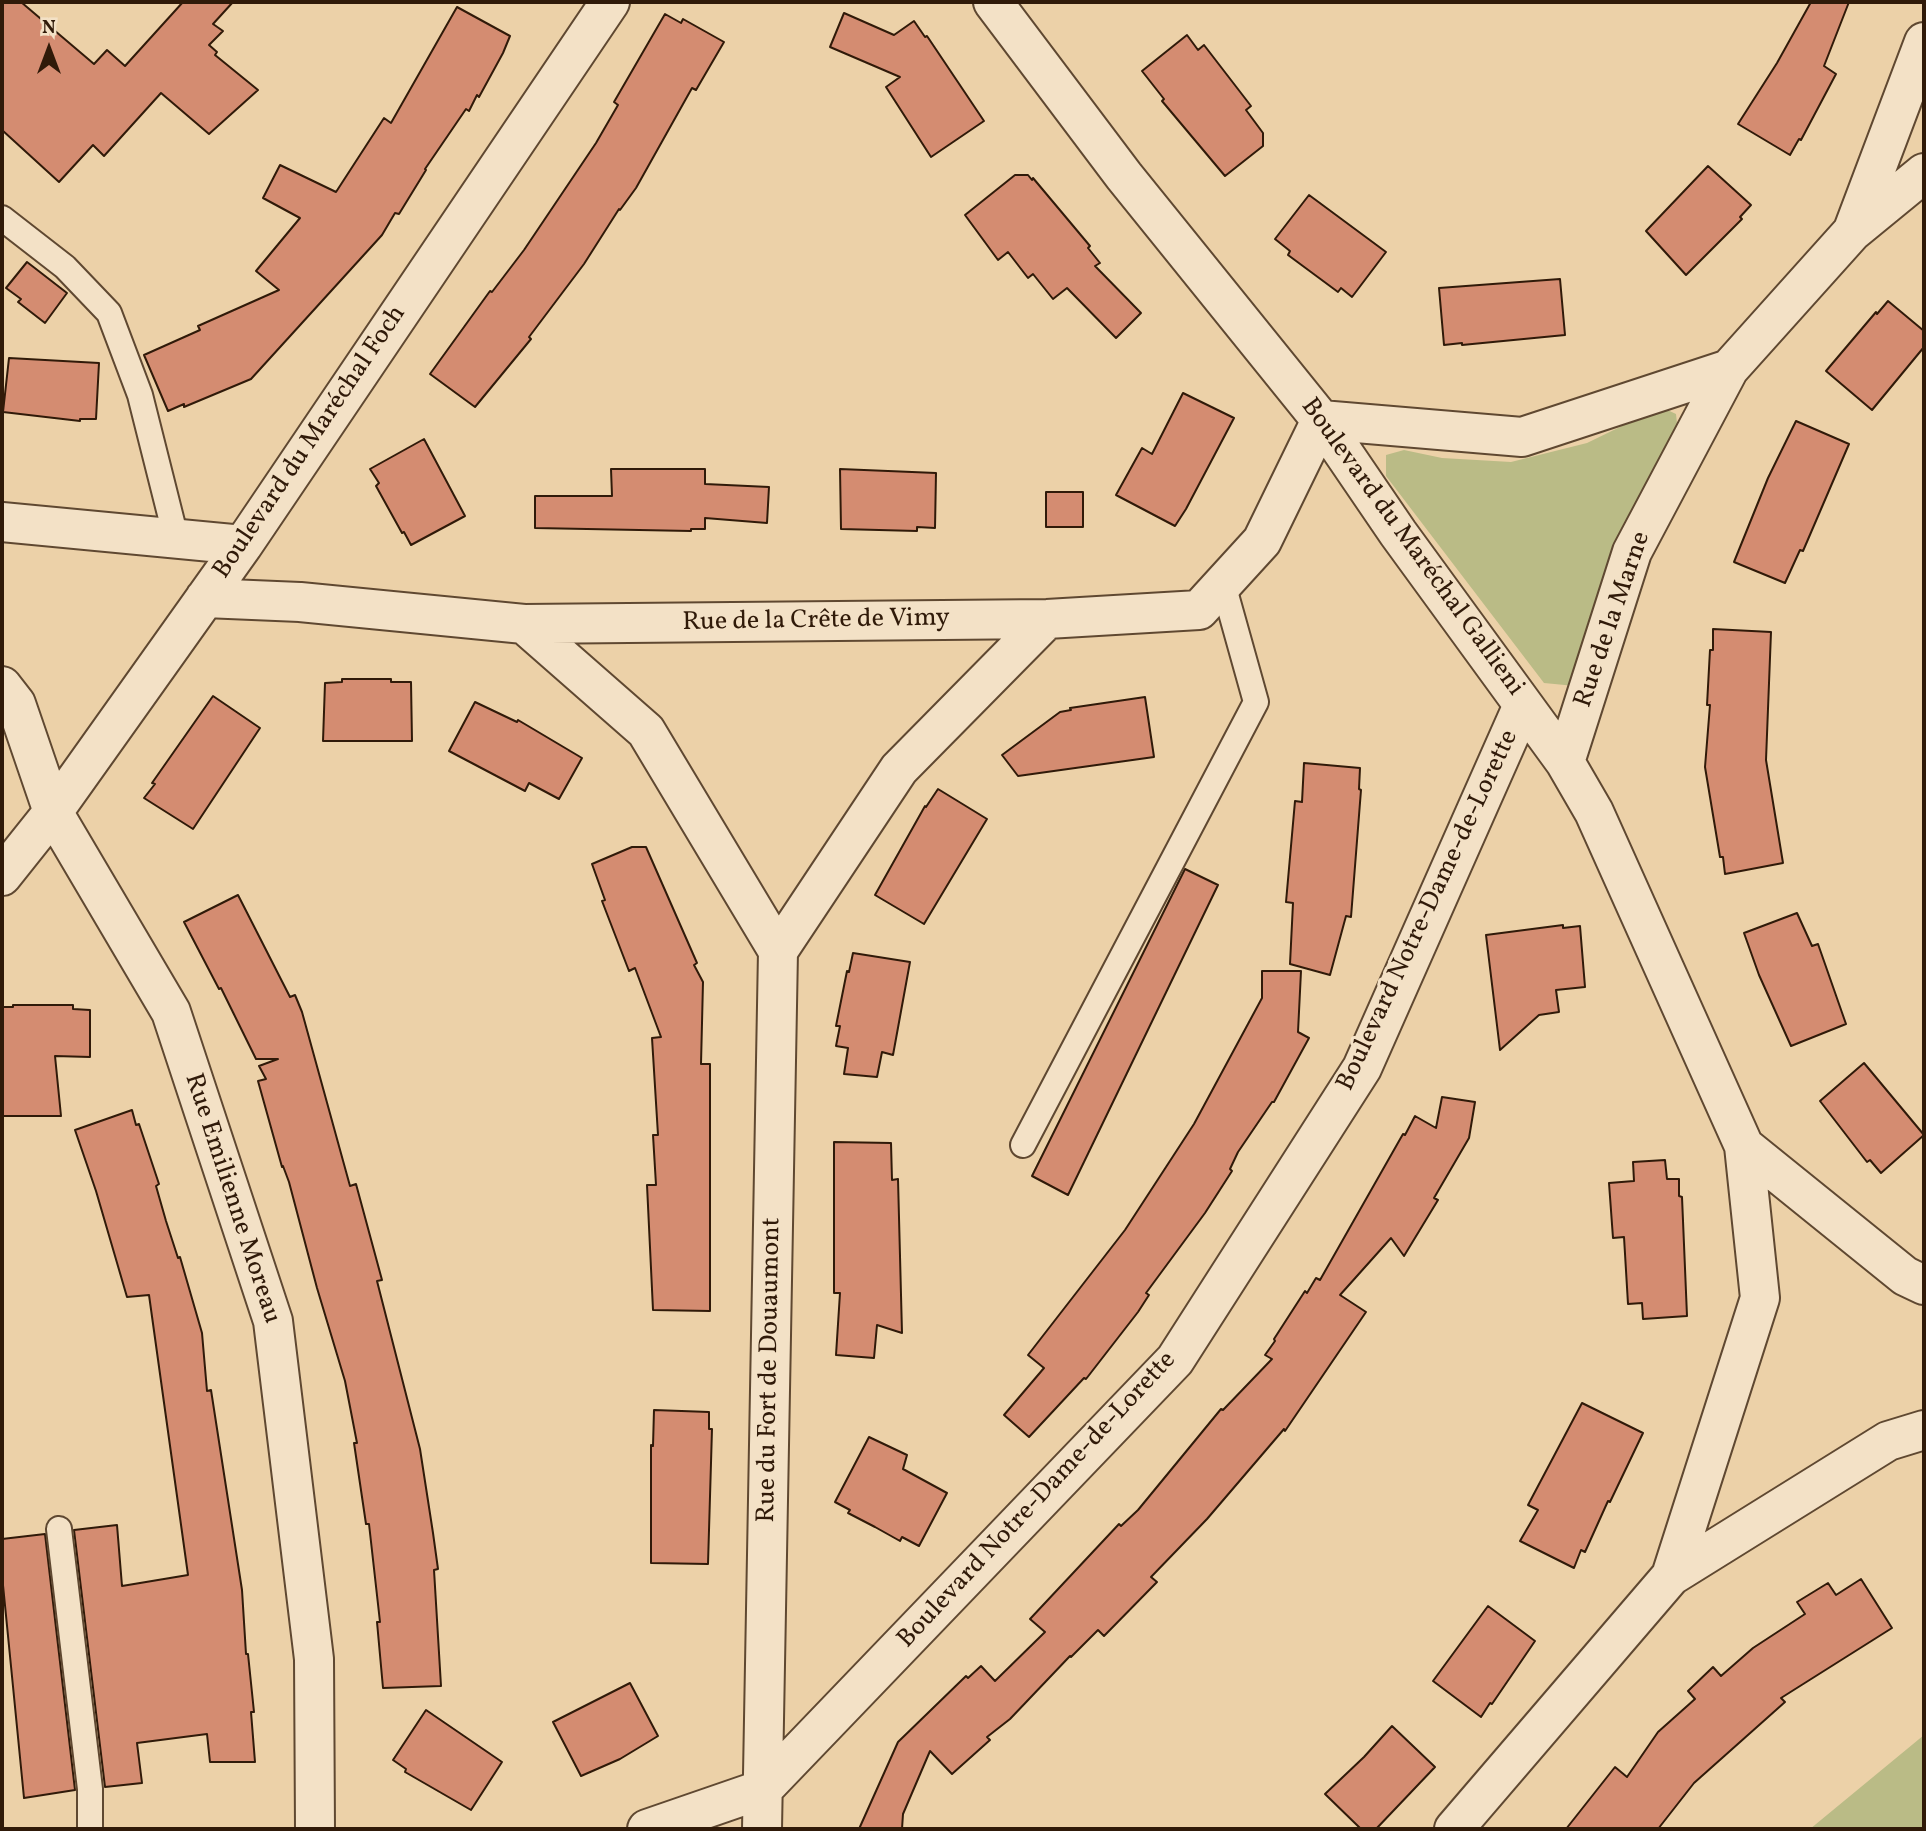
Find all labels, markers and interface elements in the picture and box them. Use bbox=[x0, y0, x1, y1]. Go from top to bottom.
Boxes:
north arrow bbox=[14, 14, 84, 84]
text: N bbox=[42, 15, 56, 41]
street label: Boulevard du Maréchal Foch bbox=[208, 300, 414, 586]
street label: Boulevard du Maréchal Gallieni bbox=[1293, 393, 1529, 703]
street label: Rue de la Marne bbox=[1569, 528, 1659, 712]
street label: Rue de la Crête de Vimy bbox=[682, 604, 950, 640]
street label: Boulevard Notre-Dame-de-Lorette bbox=[1332, 726, 1526, 1096]
street label: Rue Emilienne Moreau bbox=[176, 1070, 286, 1328]
street label: Rue du Fort de Douaumont bbox=[753, 1217, 789, 1523]
street label: Boulevard Notre-Dame-de-Lorette bbox=[892, 1346, 1184, 1656]

